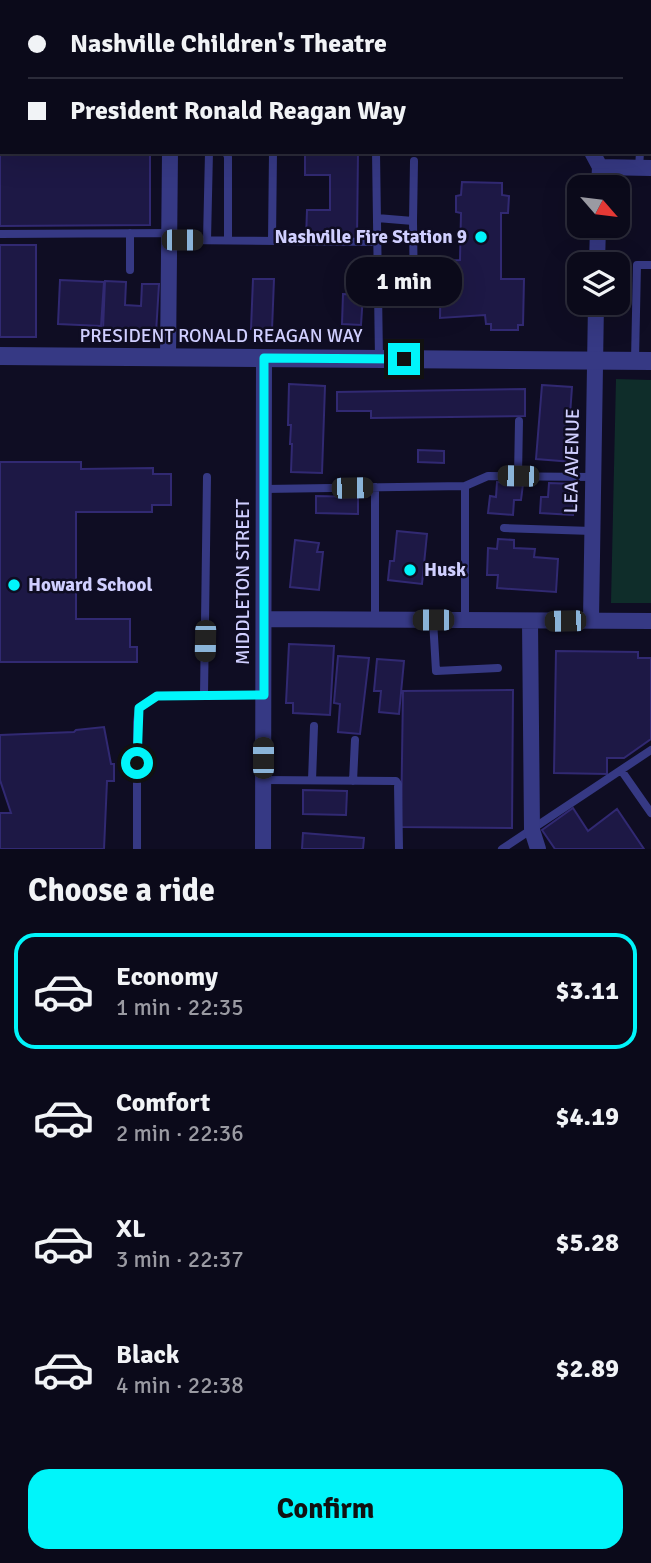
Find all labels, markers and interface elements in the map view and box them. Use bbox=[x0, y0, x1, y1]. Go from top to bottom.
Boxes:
text: Nashville Children's Theatre bbox=[70, 28, 387, 60]
text: President Ronald Reagan Way bbox=[70, 95, 406, 127]
north arrow bbox=[567, 175, 630, 238]
map controls bbox=[567, 175, 630, 315]
place label: Nashville Fire Station 9 bbox=[274, 225, 467, 249]
marker: Nashville Fire Station 9 bbox=[473, 229, 489, 245]
car bbox=[162, 230, 204, 251]
button: layers bbox=[567, 252, 630, 315]
callout: 1 min bbox=[346, 258, 462, 306]
text: 1 min bbox=[376, 267, 432, 296]
street label: PRESIDENT RONALD REAGAN WAY bbox=[79, 324, 363, 348]
route end bbox=[388, 343, 420, 375]
street label: LEA AVENUE bbox=[559, 408, 585, 514]
car bbox=[497, 465, 540, 487]
car bbox=[331, 477, 374, 499]
street label: MIDDLETON STREET bbox=[231, 498, 255, 665]
place label: Husk bbox=[424, 558, 466, 582]
marker: Husk bbox=[402, 562, 418, 578]
place label: Howard School bbox=[28, 573, 152, 597]
marker: Howard School bbox=[6, 577, 22, 593]
car bbox=[413, 610, 455, 631]
car bbox=[544, 610, 587, 632]
car bbox=[195, 620, 216, 662]
car bbox=[253, 737, 274, 779]
route start bbox=[121, 747, 153, 779]
text: Choose a ride bbox=[28, 871, 215, 910]
icon: car bbox=[32, 960, 95, 1023]
text: Economy bbox=[116, 961, 218, 993]
text: $3.11 bbox=[555, 975, 619, 1007]
text: 1 min · 22:35 bbox=[116, 993, 244, 1022]
icon: car bbox=[32, 1086, 95, 1149]
text: Comfort bbox=[116, 1087, 210, 1119]
text: $4.19 bbox=[555, 1101, 619, 1133]
text: 2 min · 22:36 bbox=[116, 1119, 244, 1148]
icon: car bbox=[32, 1212, 95, 1275]
text: XL bbox=[116, 1213, 146, 1245]
text: $5.28 bbox=[555, 1227, 619, 1259]
text: 3 min · 22:37 bbox=[116, 1245, 244, 1274]
icon: car bbox=[32, 1338, 95, 1401]
text: Black bbox=[116, 1339, 179, 1371]
text: $2.89 bbox=[555, 1353, 619, 1385]
text: 4 min · 22:38 bbox=[116, 1371, 244, 1400]
button: Confirm bbox=[28, 1469, 623, 1549]

